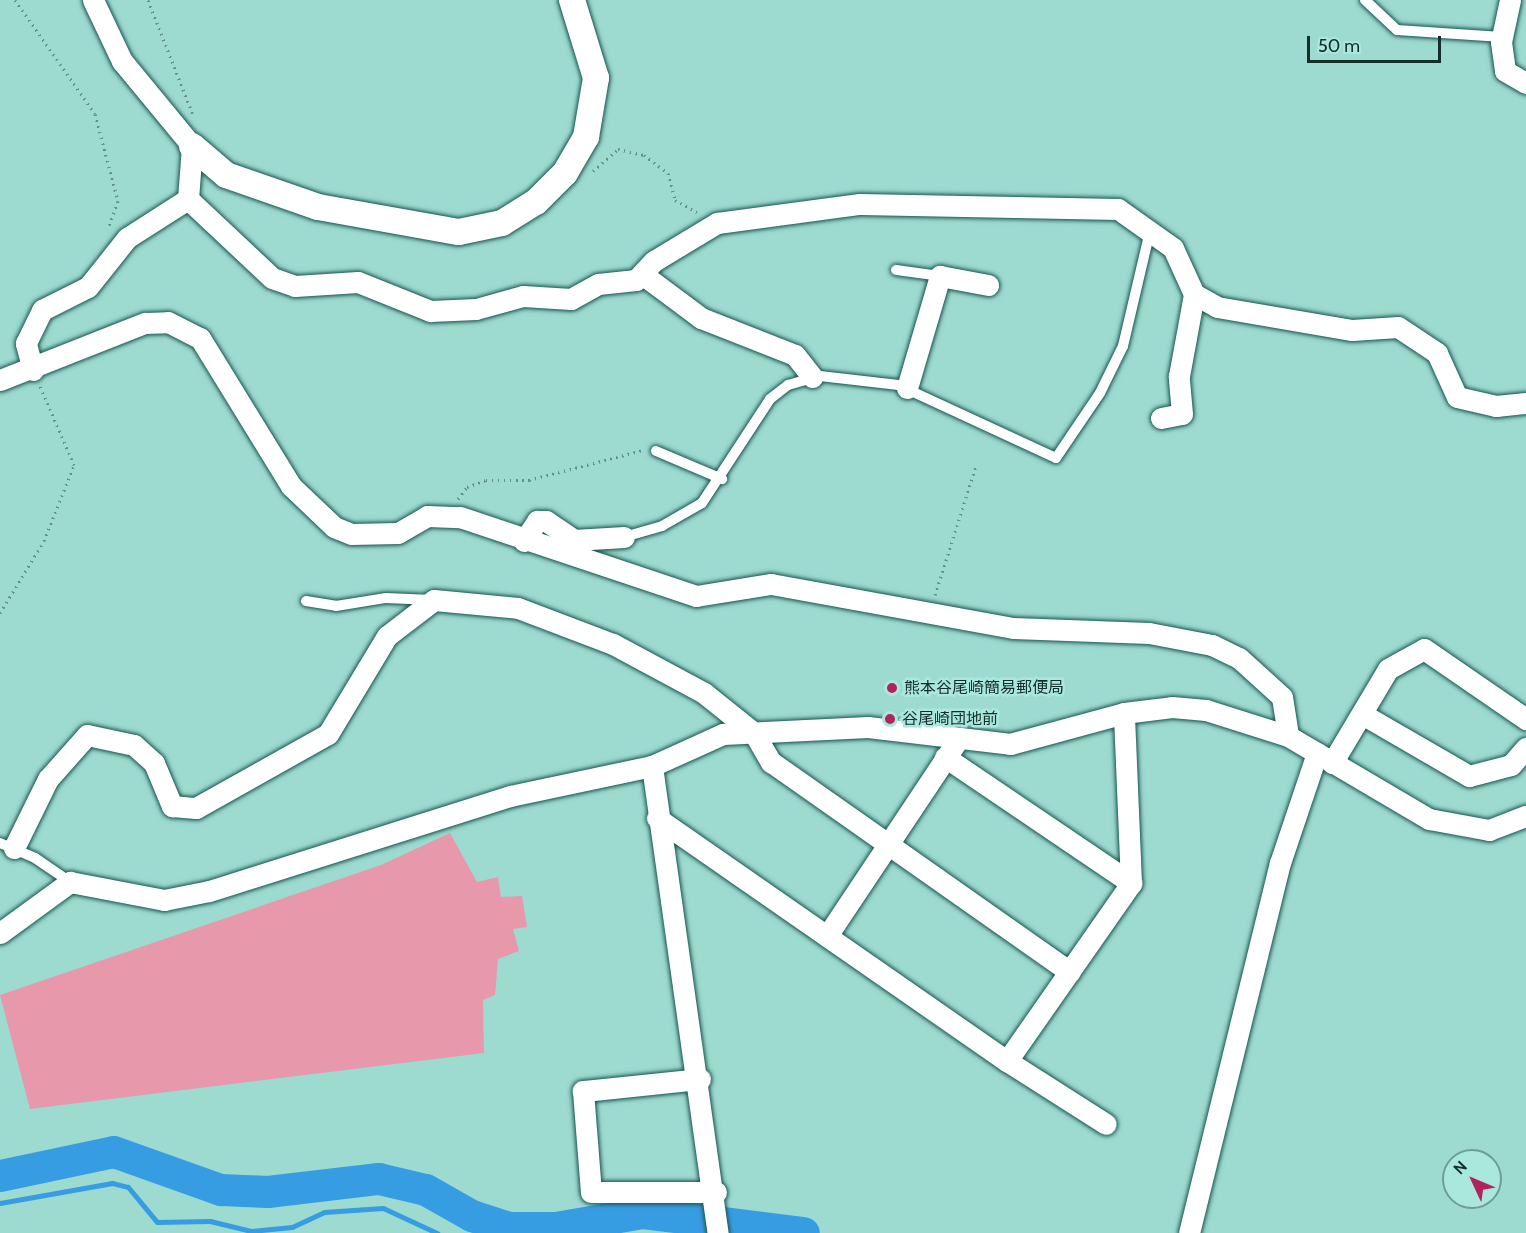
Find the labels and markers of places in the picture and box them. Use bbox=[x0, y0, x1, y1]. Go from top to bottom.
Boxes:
place label: 熊本谷尾崎簡易郵便局 bbox=[904, 678, 1064, 698]
marker: 熊本谷尾崎簡易郵便局 bbox=[885, 681, 899, 695]
place label: 谷尾崎団地前 bbox=[902, 709, 998, 729]
marker: 谷尾崎団地前 bbox=[883, 712, 897, 726]

